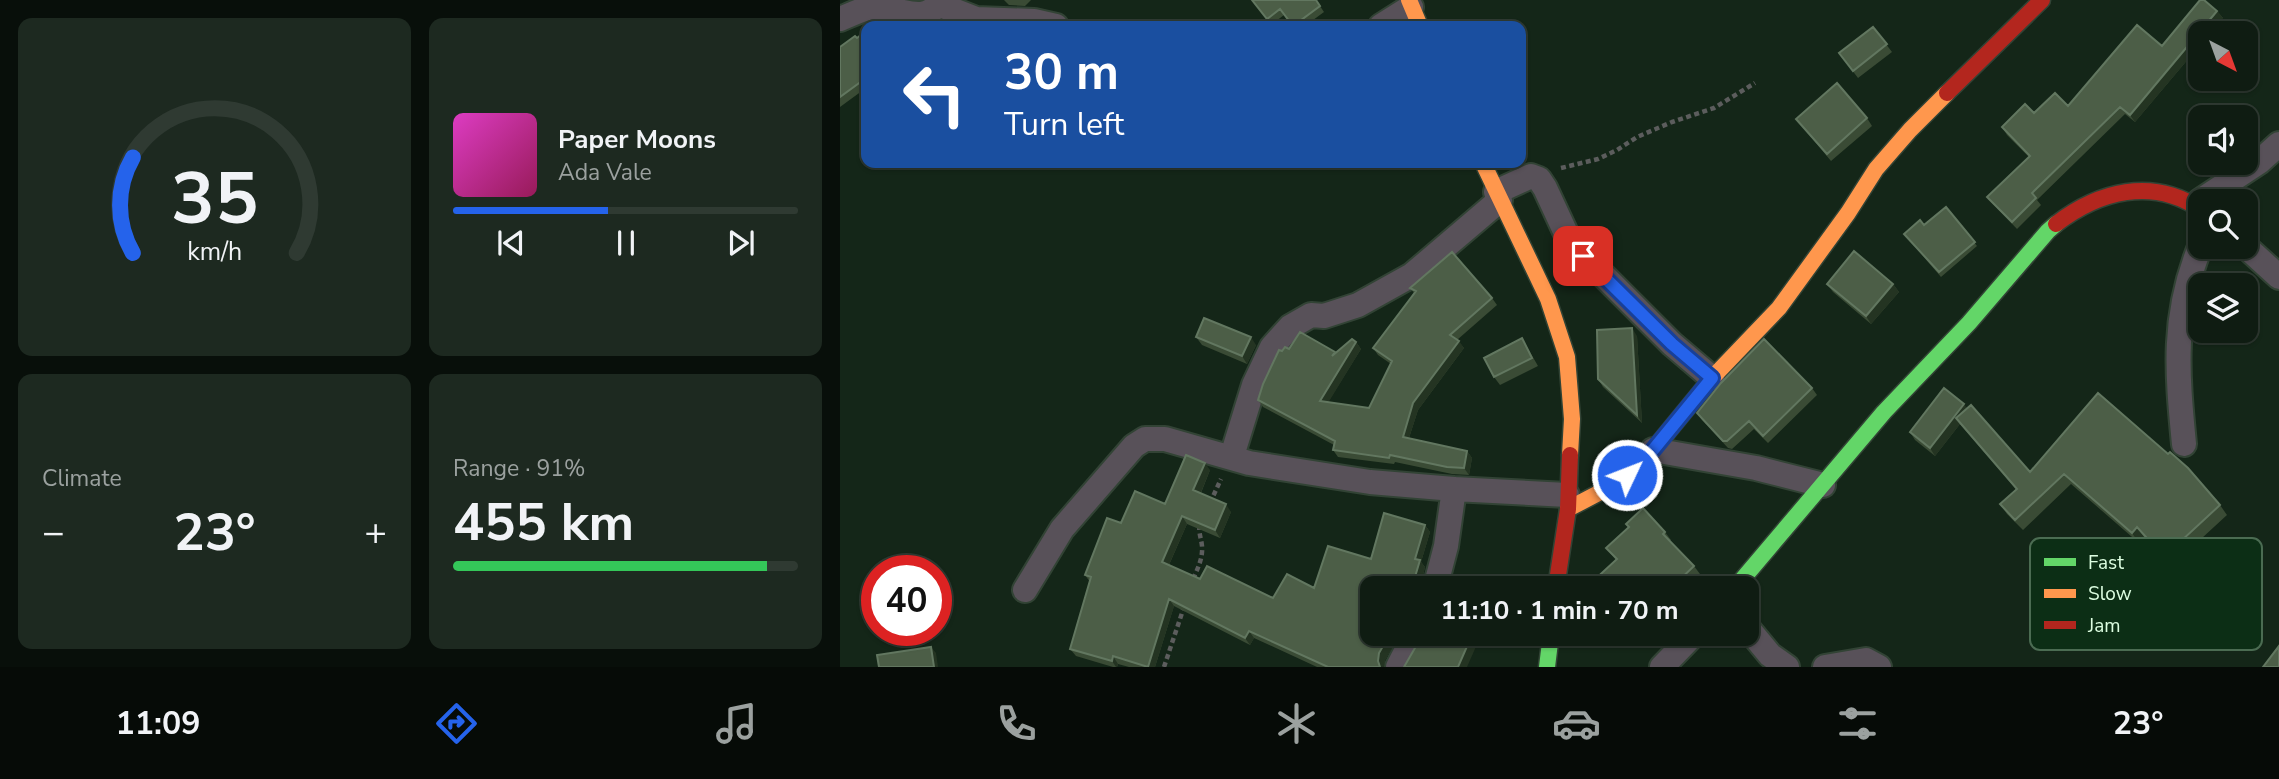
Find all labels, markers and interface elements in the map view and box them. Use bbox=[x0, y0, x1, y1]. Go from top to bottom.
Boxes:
north arrow bbox=[2188, 21, 2258, 91]
map controls bbox=[2188, 21, 2258, 343]
text: 30 m bbox=[1004, 39, 1119, 106]
icon: left bbox=[889, 49, 980, 140]
text: Turn left bbox=[1004, 103, 1124, 146]
button: sound bbox=[2188, 105, 2258, 175]
text: Paper Moons bbox=[558, 122, 716, 157]
text: 35 bbox=[171, 150, 258, 250]
text: Ada Vale bbox=[558, 157, 652, 188]
button: search bbox=[2188, 189, 2258, 259]
icon: previous bbox=[492, 224, 530, 262]
icon: pause bbox=[607, 224, 645, 262]
icon: next bbox=[722, 224, 760, 262]
pin bbox=[1553, 226, 1613, 286]
text: km/h bbox=[187, 235, 242, 269]
icon: arrive bbox=[1564, 237, 1602, 275]
button: layers bbox=[2188, 273, 2258, 343]
position arrow bbox=[1590, 438, 1664, 512]
text: Range · 91% bbox=[453, 453, 585, 484]
text: Climate bbox=[42, 463, 122, 494]
text: 455 km bbox=[453, 487, 634, 558]
text: 23° bbox=[173, 497, 256, 568]
text: − bbox=[42, 507, 65, 558]
text: + bbox=[364, 507, 387, 558]
legend bbox=[2030, 538, 2262, 650]
text: Fast bbox=[2088, 550, 2124, 576]
speed limit sign: 40 bbox=[861, 555, 952, 646]
text: Slow bbox=[2088, 581, 2132, 607]
text: 11:10 · 1 min · 70 m bbox=[1440, 593, 1679, 628]
text: Jam bbox=[2087, 613, 2121, 639]
icon: directions bbox=[432, 699, 481, 748]
icon: music bbox=[712, 699, 761, 748]
icon: phone bbox=[992, 699, 1041, 748]
icon: climate bbox=[1272, 699, 1321, 748]
icon: car bbox=[1552, 699, 1601, 748]
icon: filters bbox=[1833, 699, 1882, 748]
text: 11:09 bbox=[116, 702, 200, 745]
text: 23° bbox=[2113, 702, 2163, 745]

